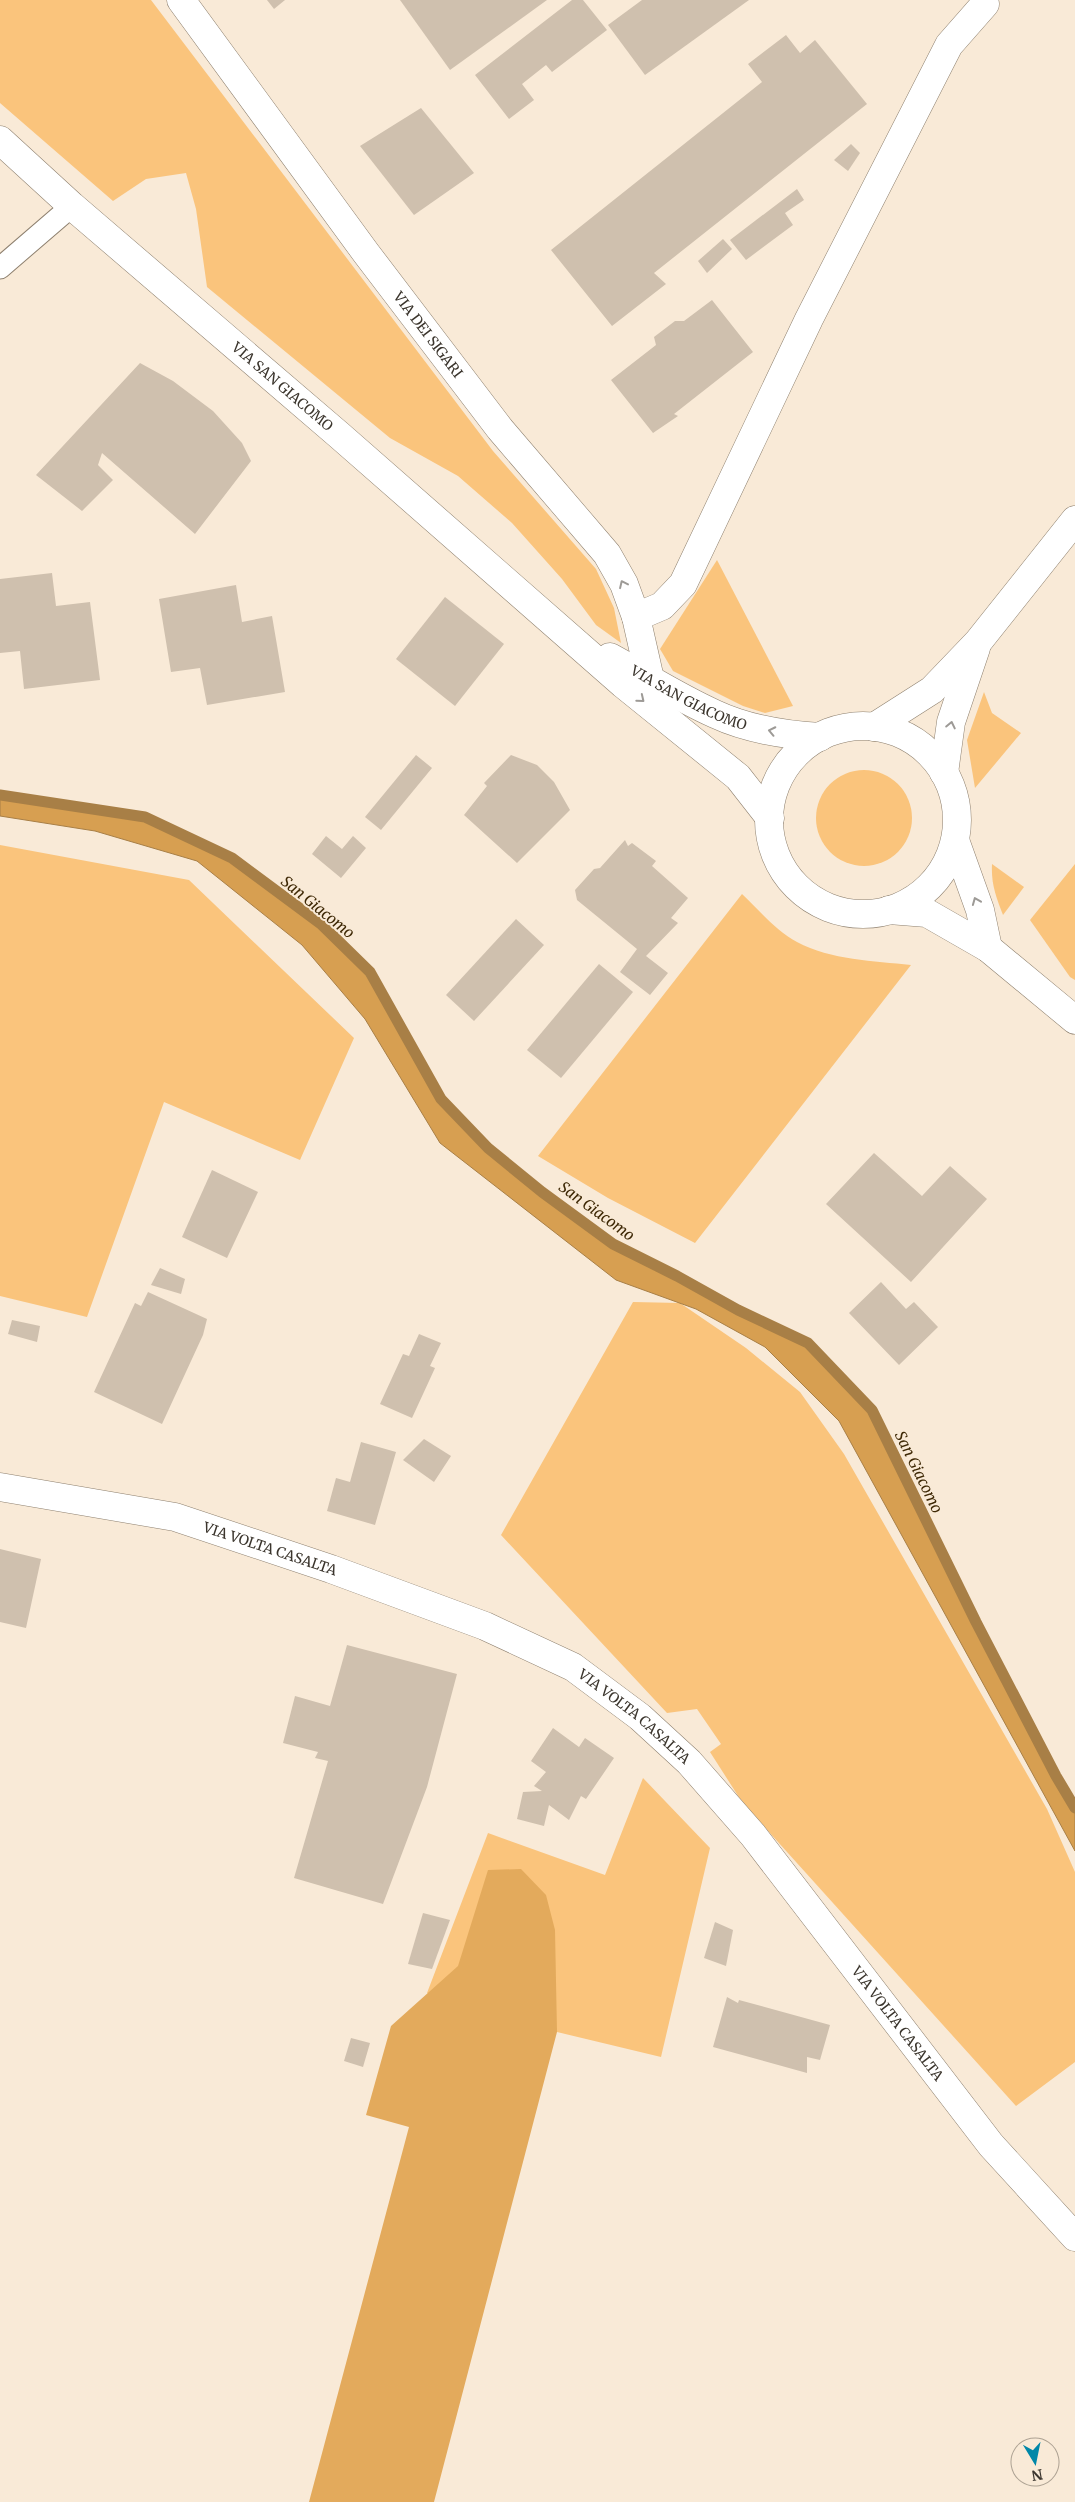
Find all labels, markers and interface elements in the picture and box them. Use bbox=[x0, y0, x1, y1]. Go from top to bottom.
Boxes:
street label: VIA DEI SIGARI bbox=[389, 287, 467, 381]
street label: VIA SAN GIACOMO bbox=[227, 337, 337, 435]
one-way arrow bbox=[620, 581, 630, 590]
street label: VIA SAN GIACOMO bbox=[627, 661, 749, 734]
one-way arrow bbox=[636, 693, 645, 702]
one-way arrow bbox=[946, 720, 956, 729]
one-way arrow bbox=[768, 726, 777, 737]
water label: San Giacomo bbox=[277, 872, 359, 942]
one-way arrow bbox=[972, 897, 983, 906]
water label: San Giacomo bbox=[555, 1177, 639, 1245]
water label: San Giacomo bbox=[891, 1428, 947, 1516]
street label: VIA VOLTA CASALTA bbox=[200, 1518, 340, 1580]
street label: VIA VOLTA CASALTA bbox=[574, 1664, 694, 1768]
street label: VIA VOLTA CASALTA bbox=[847, 1962, 947, 2084]
north arrow bbox=[1010, 2437, 1060, 2487]
text: N bbox=[1030, 2465, 1044, 2485]

